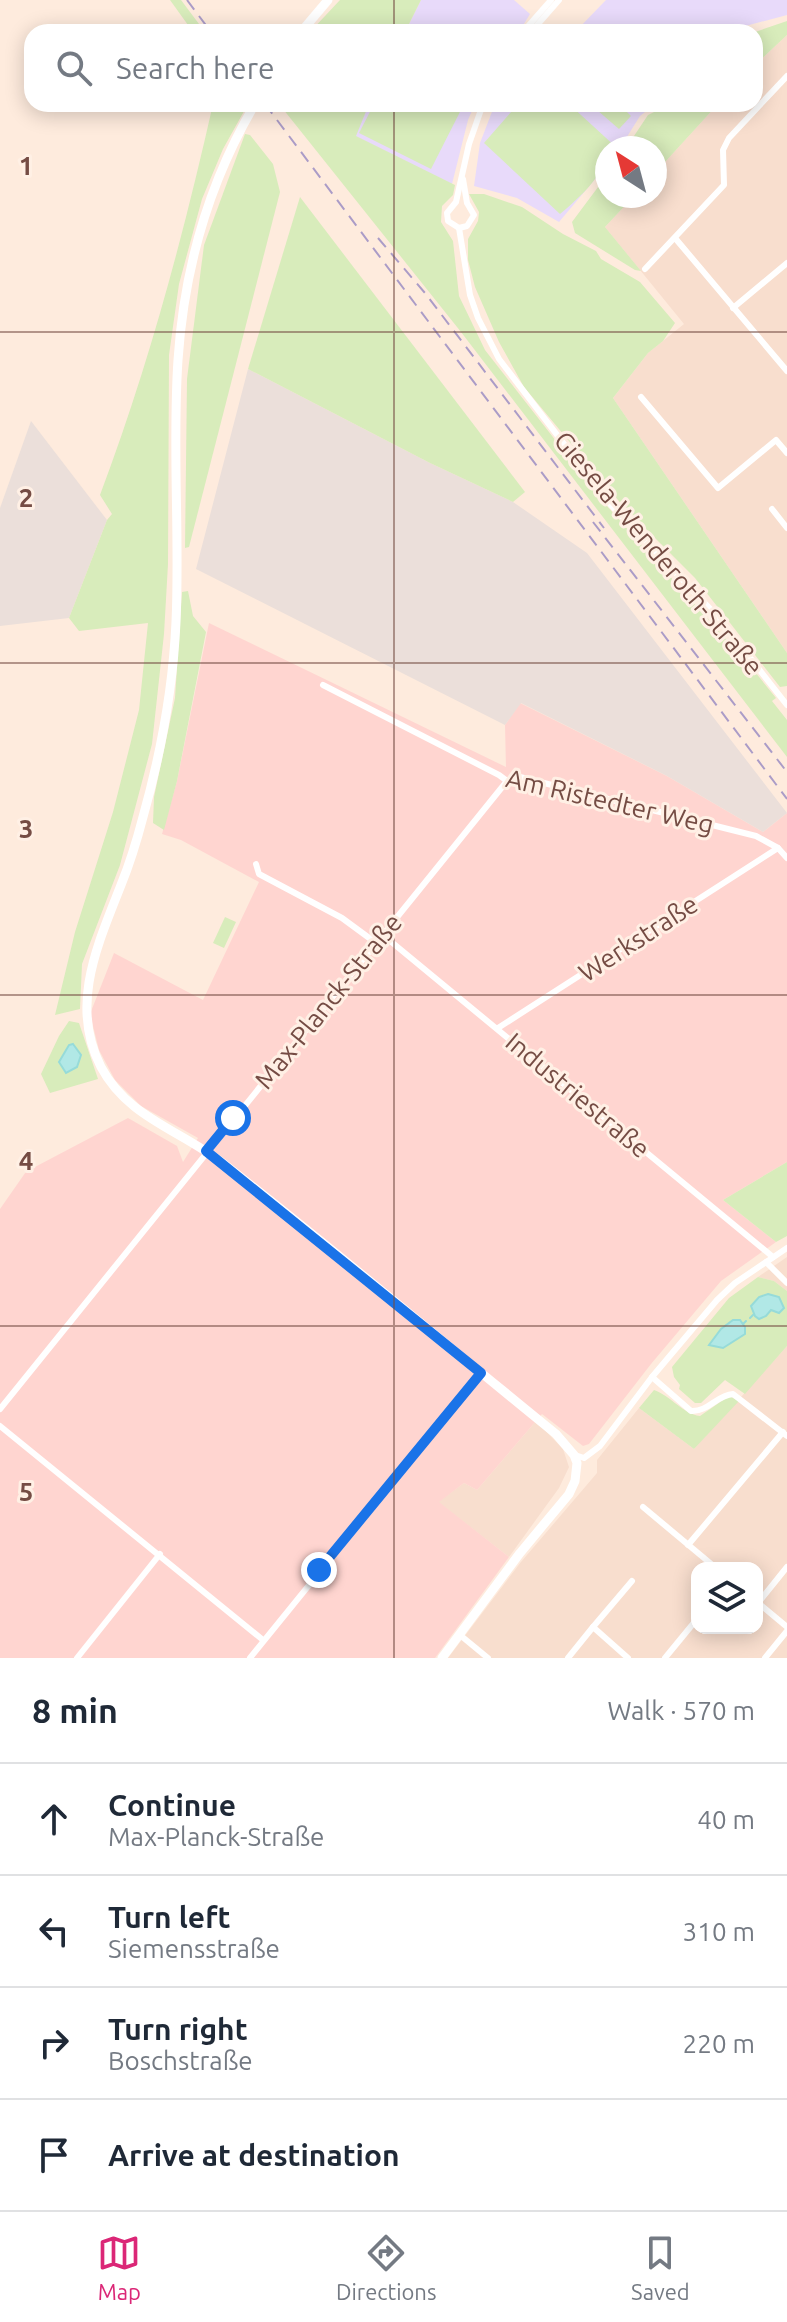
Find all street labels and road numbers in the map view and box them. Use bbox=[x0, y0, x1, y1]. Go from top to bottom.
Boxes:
street label: Giesela-Wenderoth-Straße bbox=[549, 426, 769, 680]
street label: Am Ristedter Weg bbox=[503, 763, 717, 839]
street label: Werkstraße bbox=[573, 889, 703, 987]
street label: Max-Planck-Straße bbox=[249, 908, 407, 1094]
street label: Industriestraße bbox=[500, 1027, 656, 1163]

